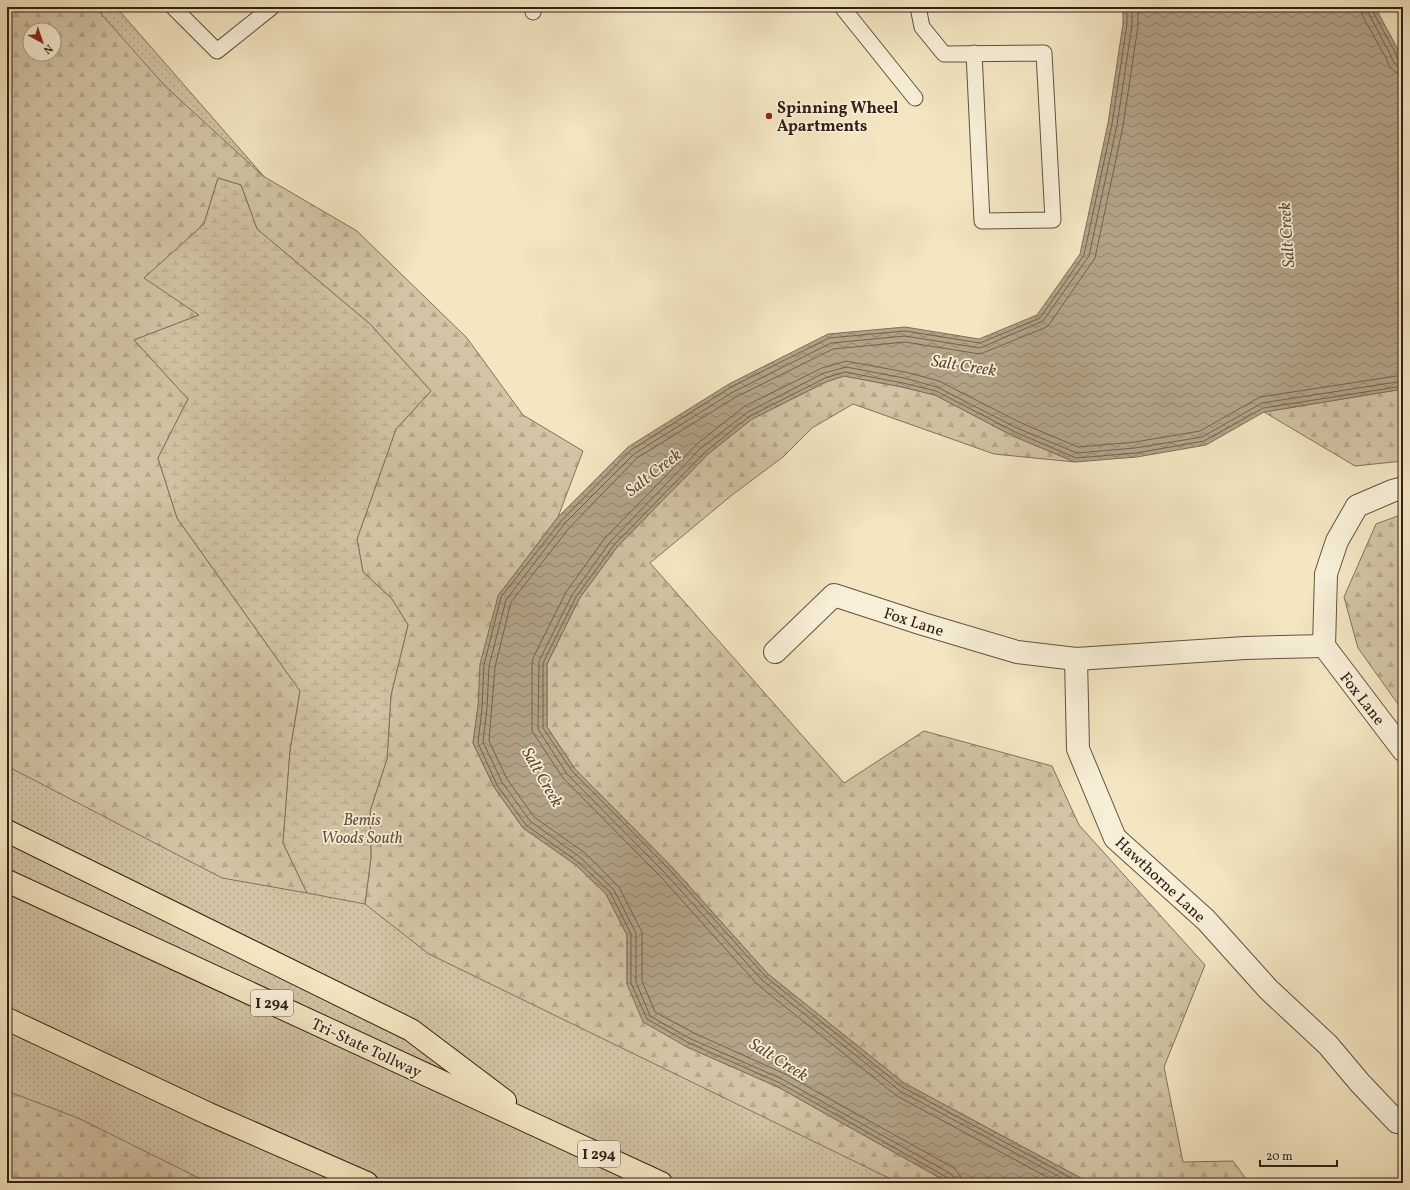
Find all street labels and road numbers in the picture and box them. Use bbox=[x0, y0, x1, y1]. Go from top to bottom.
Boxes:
street label: Fox Lane bbox=[881, 603, 946, 643]
street label: Fox Lane bbox=[1334, 668, 1389, 730]
street label: Hawthorne Lane bbox=[1109, 833, 1210, 928]
road number: I 294 bbox=[251, 990, 293, 1016]
street label: Tri-State Tollway bbox=[307, 1014, 425, 1084]
road number: I 294 bbox=[578, 1141, 620, 1167]

